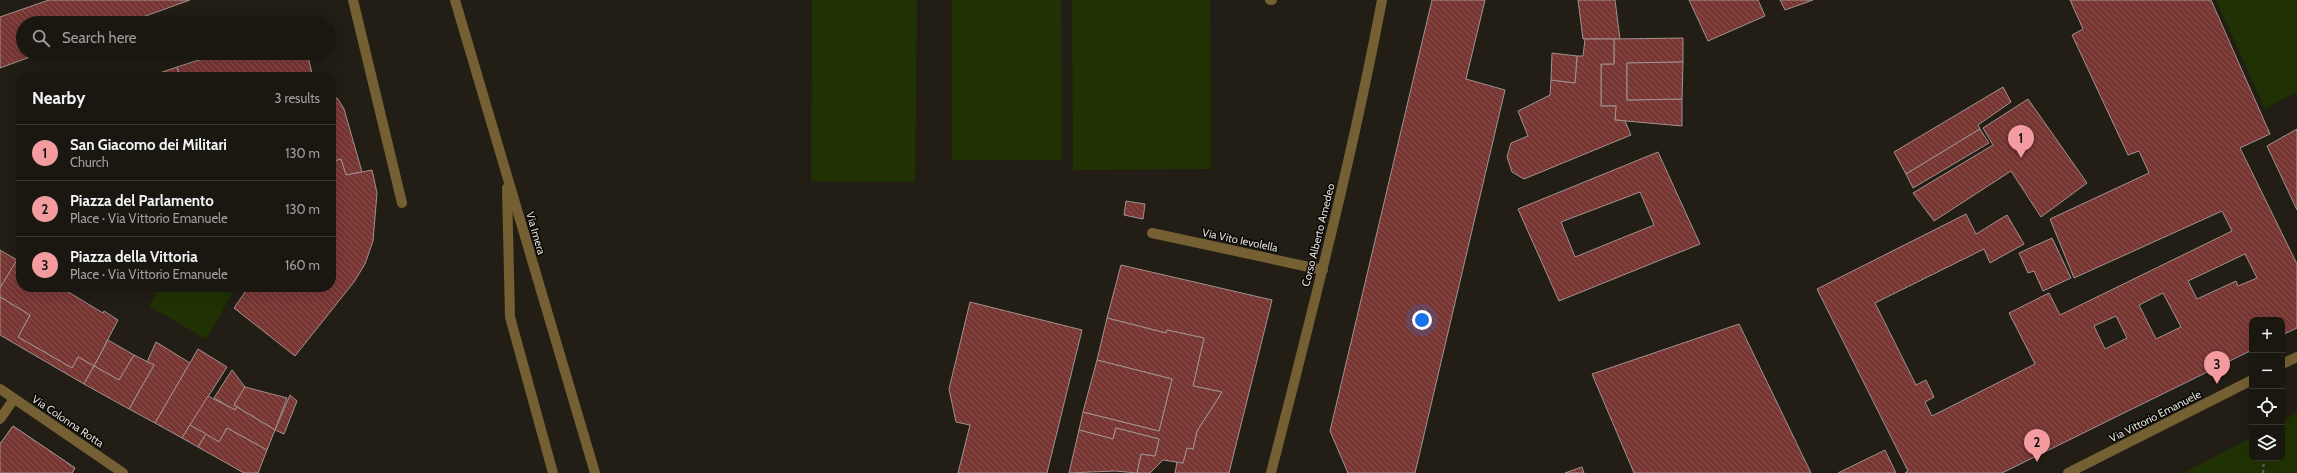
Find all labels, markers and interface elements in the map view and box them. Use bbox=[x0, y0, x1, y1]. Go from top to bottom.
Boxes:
search box bbox=[16, 16, 336, 60]
icon: search bbox=[30, 27, 52, 49]
text: Search here bbox=[62, 29, 137, 47]
text: Nearby bbox=[32, 88, 85, 108]
text: 3 results bbox=[274, 90, 320, 106]
pin: 1 bbox=[2008, 125, 2034, 158]
text: San Giacomo dei Militari bbox=[70, 136, 227, 154]
text: 1 bbox=[43, 145, 47, 161]
text: 130 m bbox=[285, 145, 320, 161]
text: Church bbox=[70, 154, 109, 170]
street label: Corso Alberto Amedeo bbox=[1298, 182, 1338, 288]
text: Piazza del Parlamento bbox=[70, 192, 214, 210]
text: 2 bbox=[42, 201, 48, 217]
text: 130 m bbox=[285, 201, 320, 217]
text: Place · Via Vittorio Emanuele bbox=[70, 210, 228, 226]
street label: Via Imera bbox=[523, 210, 549, 257]
street label: Via Vito Ievolella bbox=[1201, 225, 1280, 255]
text: Piazza della Vittoria bbox=[70, 248, 198, 266]
text: 3 bbox=[41, 257, 49, 273]
text: 160 m bbox=[285, 257, 320, 273]
text: Place · Via Vittorio Emanuele bbox=[70, 266, 228, 282]
your location bbox=[1412, 310, 1432, 330]
map controls bbox=[2249, 317, 2285, 461]
button: + bbox=[2249, 317, 2285, 353]
pin: 3 bbox=[2204, 351, 2230, 384]
button: − bbox=[2249, 353, 2285, 389]
street label: Via Vittorio Emanuele bbox=[2107, 387, 2204, 445]
button: locate bbox=[2249, 389, 2285, 425]
street label: Via Colonna Rotta bbox=[29, 392, 107, 451]
button: layers bbox=[2249, 425, 2285, 461]
pin: 2 bbox=[2024, 429, 2050, 462]

